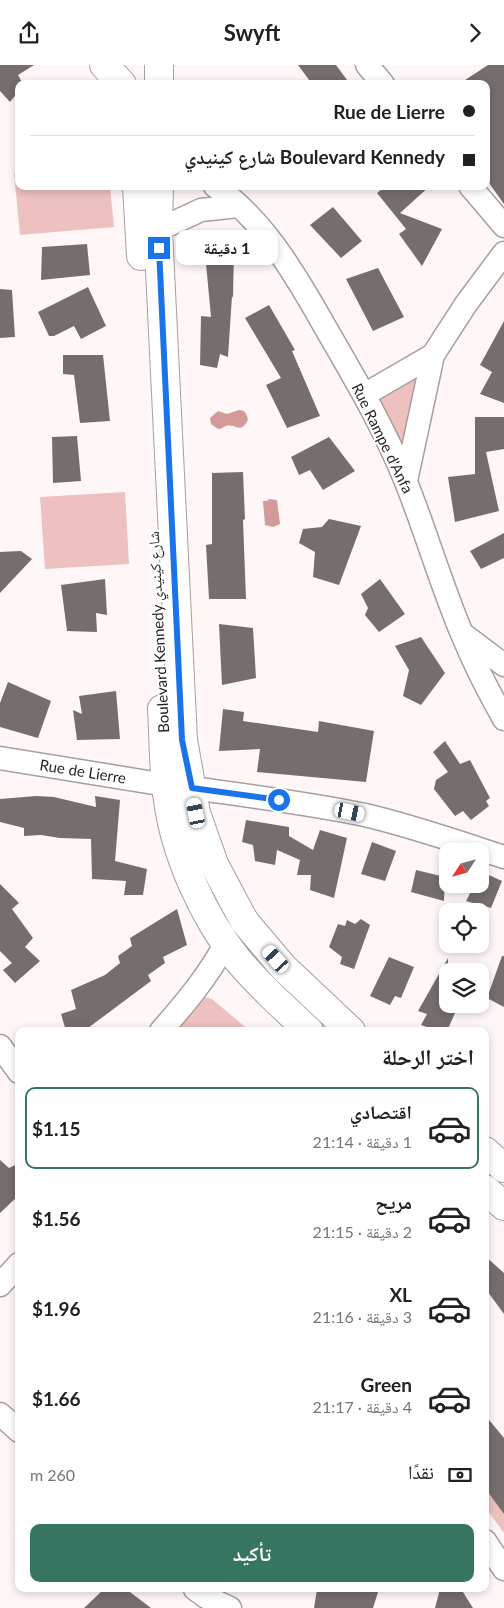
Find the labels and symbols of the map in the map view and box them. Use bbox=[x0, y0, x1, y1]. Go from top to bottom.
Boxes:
callout: 1 دقيقة bbox=[176, 231, 279, 265]
route end bbox=[148, 237, 170, 259]
street label: Rue Rampe d'Anfa bbox=[349, 380, 417, 496]
street label: Boulevard Kennedy شارع كينيدي bbox=[144, 530, 176, 733]
street label: Rue de Lierre bbox=[39, 755, 128, 787]
route start bbox=[268, 789, 290, 811]
car bbox=[185, 797, 206, 829]
car bbox=[333, 802, 366, 822]
north arrow bbox=[439, 843, 489, 893]
car bbox=[260, 943, 291, 975]

